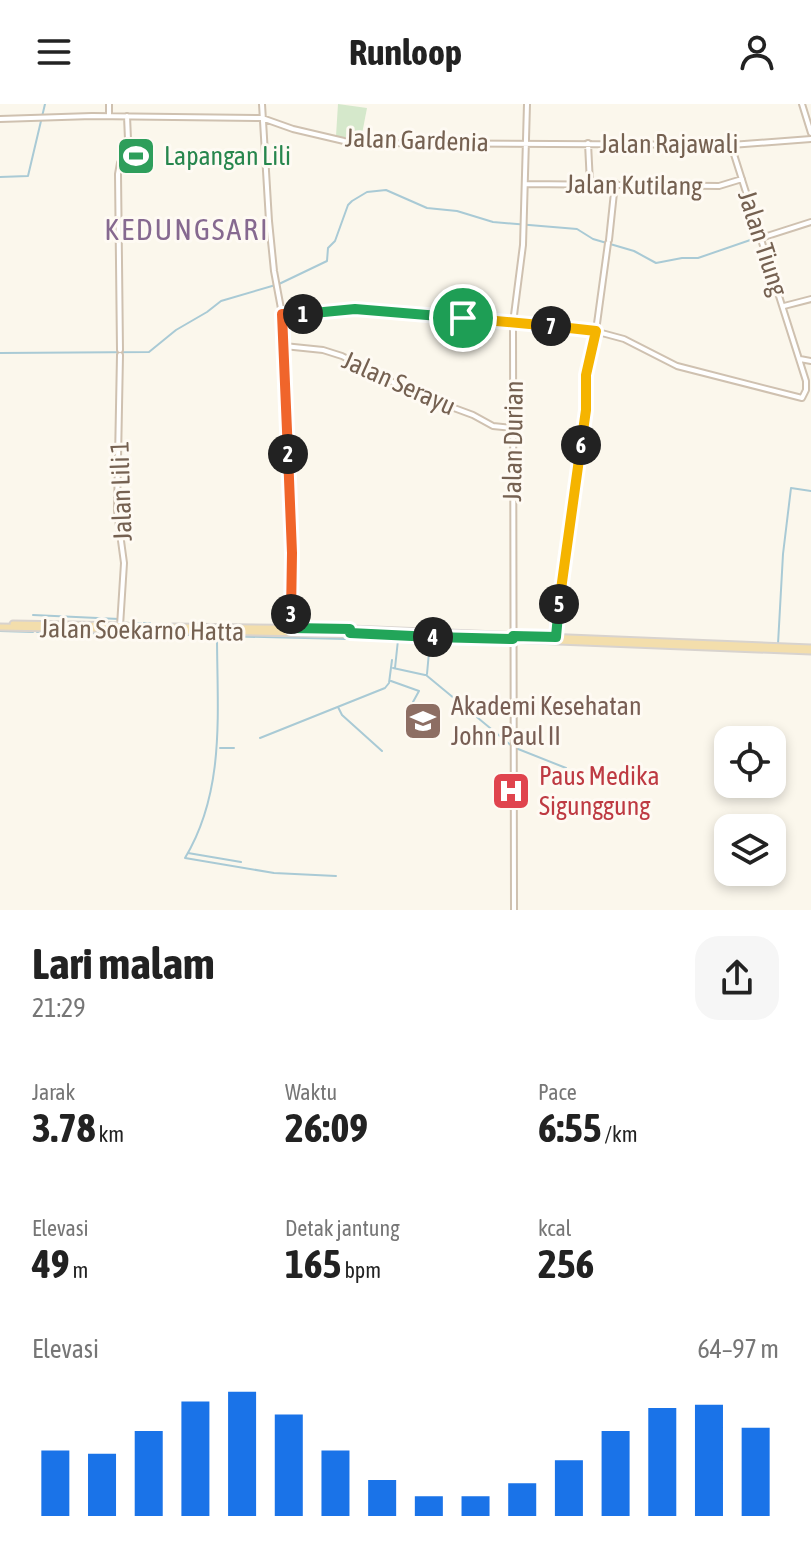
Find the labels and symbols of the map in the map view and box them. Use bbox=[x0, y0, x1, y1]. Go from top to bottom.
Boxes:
street label: Jalan Gardenia bbox=[345, 122, 489, 158]
street label: Jalan Rajawali bbox=[600, 129, 738, 159]
sports icon: Lapangan Lili bbox=[115, 135, 157, 177]
place label: Lapangan Lili bbox=[164, 141, 291, 171]
street label: Jalan Kutilang bbox=[565, 169, 703, 201]
street label: Jalan Tiung bbox=[732, 187, 794, 300]
district label: KEDUNGSARI bbox=[104, 212, 270, 246]
pin bbox=[429, 284, 497, 352]
pin: 1 bbox=[283, 294, 323, 334]
pin: 7 bbox=[531, 306, 571, 346]
street label: Jalan Serayu bbox=[338, 345, 460, 421]
street label: Jalan Durian bbox=[497, 380, 529, 502]
pin: 6 bbox=[561, 425, 601, 465]
pin: 2 bbox=[268, 434, 308, 474]
street label: Jalan Lili 1 bbox=[104, 440, 138, 542]
pin: 5 bbox=[539, 584, 579, 624]
pin: 3 bbox=[271, 594, 311, 634]
street label: Jalan Soekarno Hatta bbox=[40, 613, 244, 647]
pin: 4 bbox=[413, 617, 453, 657]
place label: Akademi Kesehatan John Paul II bbox=[451, 691, 642, 751]
school or university icon: Akademi Kesehatan John Paul II bbox=[402, 700, 444, 742]
place label: Paus Medika Sigunggung bbox=[539, 761, 660, 821]
hospital icon: Paus Medika Sigunggung bbox=[490, 770, 532, 812]

